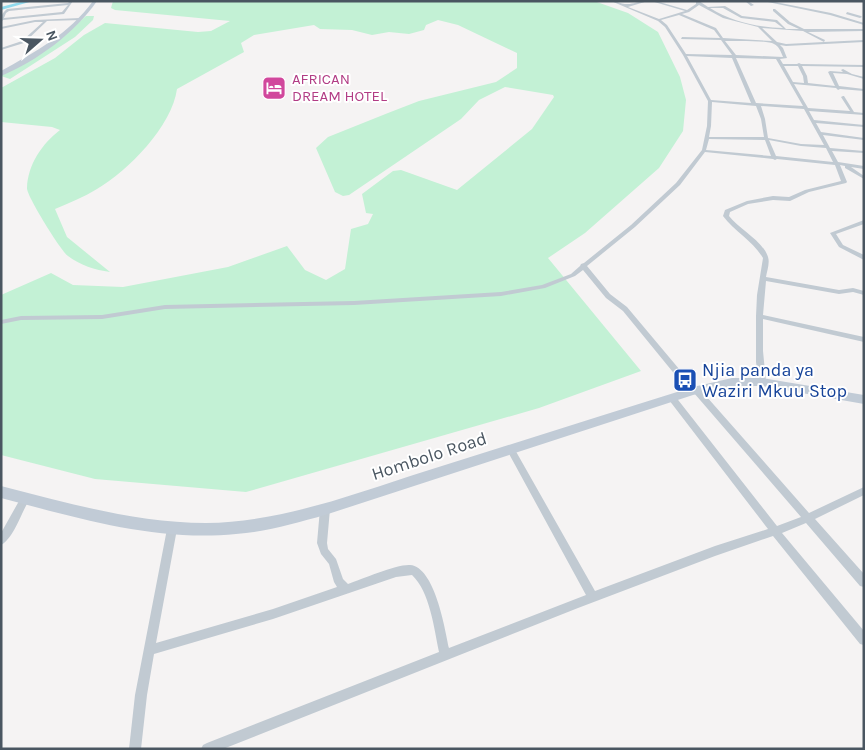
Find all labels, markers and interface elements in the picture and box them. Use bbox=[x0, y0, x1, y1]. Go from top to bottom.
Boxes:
north arrow bbox=[15, 15, 65, 65]
text: N bbox=[42, 28, 61, 43]
place label: AFRICAN DREAM HOTEL bbox=[292, 70, 387, 105]
hotel icon: AFRICAN DREAM HOTEL bbox=[261, 75, 287, 101]
place label: Njia panda ya Waziri Mkuu Stop bbox=[702, 359, 847, 402]
bus stop icon: Njia panda ya Waziri Mkuu Stop bbox=[672, 367, 698, 393]
street label: Hombolo Road bbox=[369, 427, 489, 485]

